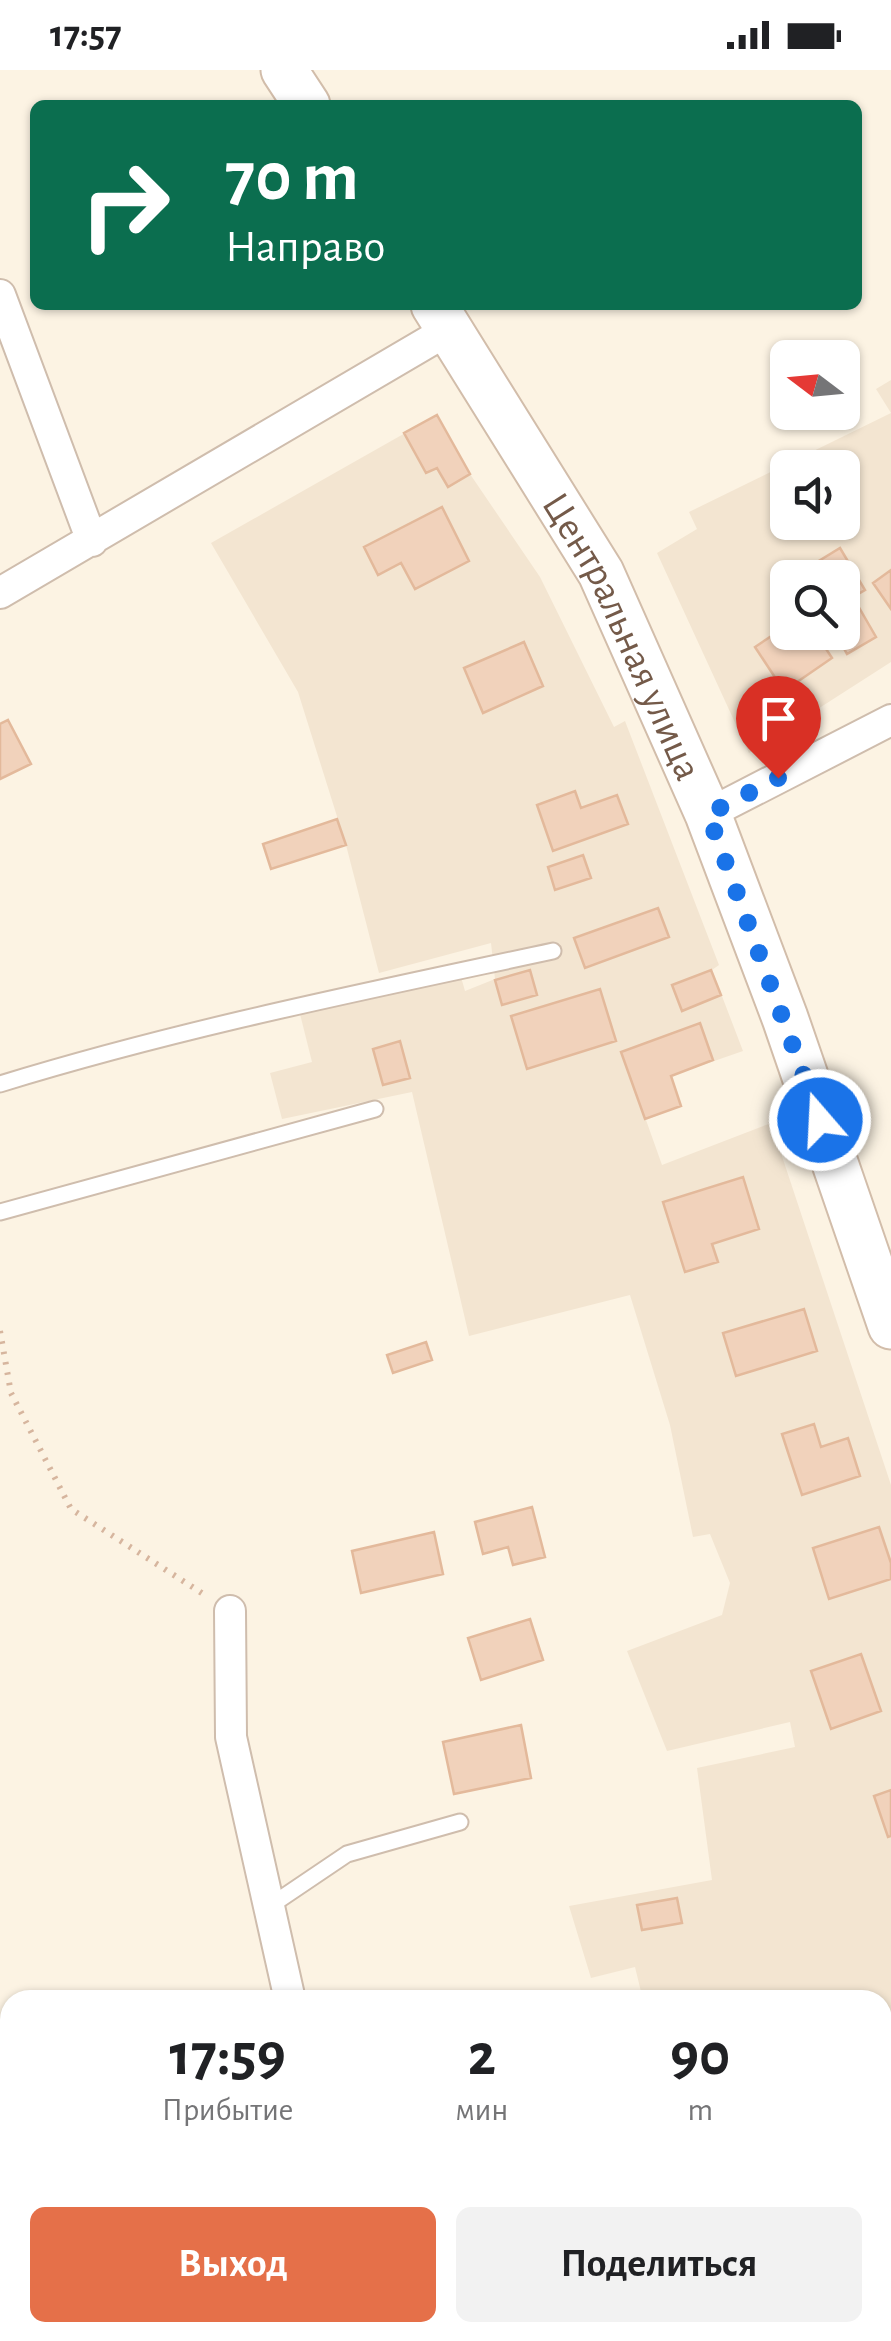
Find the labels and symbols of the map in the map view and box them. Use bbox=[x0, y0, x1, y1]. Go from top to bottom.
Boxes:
north arrow bbox=[770, 340, 860, 430]
street label: Центральная улица bbox=[534, 486, 708, 786]
pin bbox=[736, 676, 821, 779]
position arrow bbox=[768, 1068, 872, 1172]

